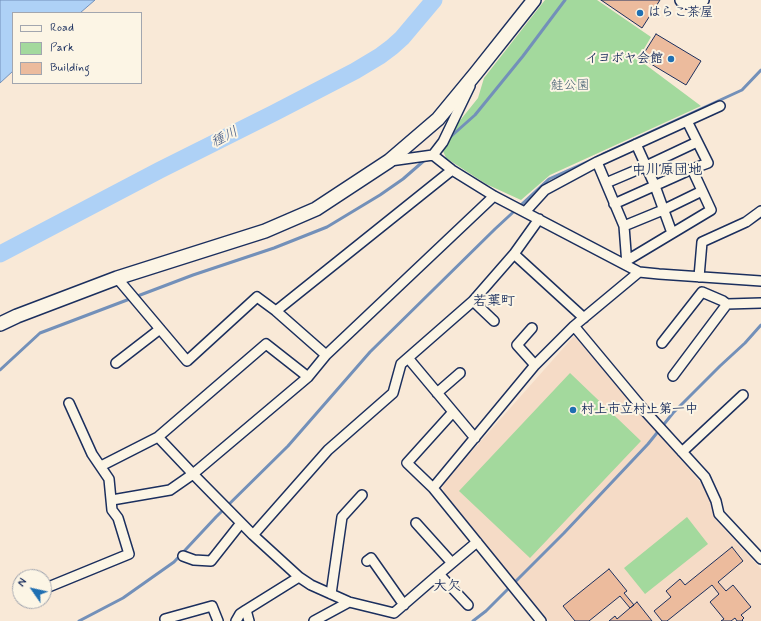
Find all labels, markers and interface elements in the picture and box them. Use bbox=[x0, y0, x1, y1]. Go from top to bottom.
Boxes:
place label: はらこ茶屋 bbox=[648, 5, 713, 21]
marker: はらこ茶屋 bbox=[635, 8, 645, 18]
legend bbox=[12, 12, 142, 84]
text: Road bbox=[50, 20, 74, 36]
text: Park bbox=[50, 40, 74, 56]
place label: イヨボヤ会館 bbox=[585, 51, 663, 67]
marker: イヨボヤ会館 bbox=[666, 54, 676, 64]
text: Building bbox=[50, 60, 90, 76]
park label: 鮭公園 bbox=[551, 78, 589, 94]
water label: 種川 bbox=[209, 124, 241, 152]
district label: 中川原団地 bbox=[632, 163, 702, 179]
district label: 若葉町 bbox=[473, 294, 515, 310]
place label: 村上市立村上第一中 bbox=[581, 402, 698, 418]
marker: 村上市立村上第一中 bbox=[568, 405, 578, 415]
north arrow bbox=[12, 569, 52, 609]
text: N bbox=[15, 576, 31, 590]
district label: 大欠 bbox=[433, 579, 461, 595]

